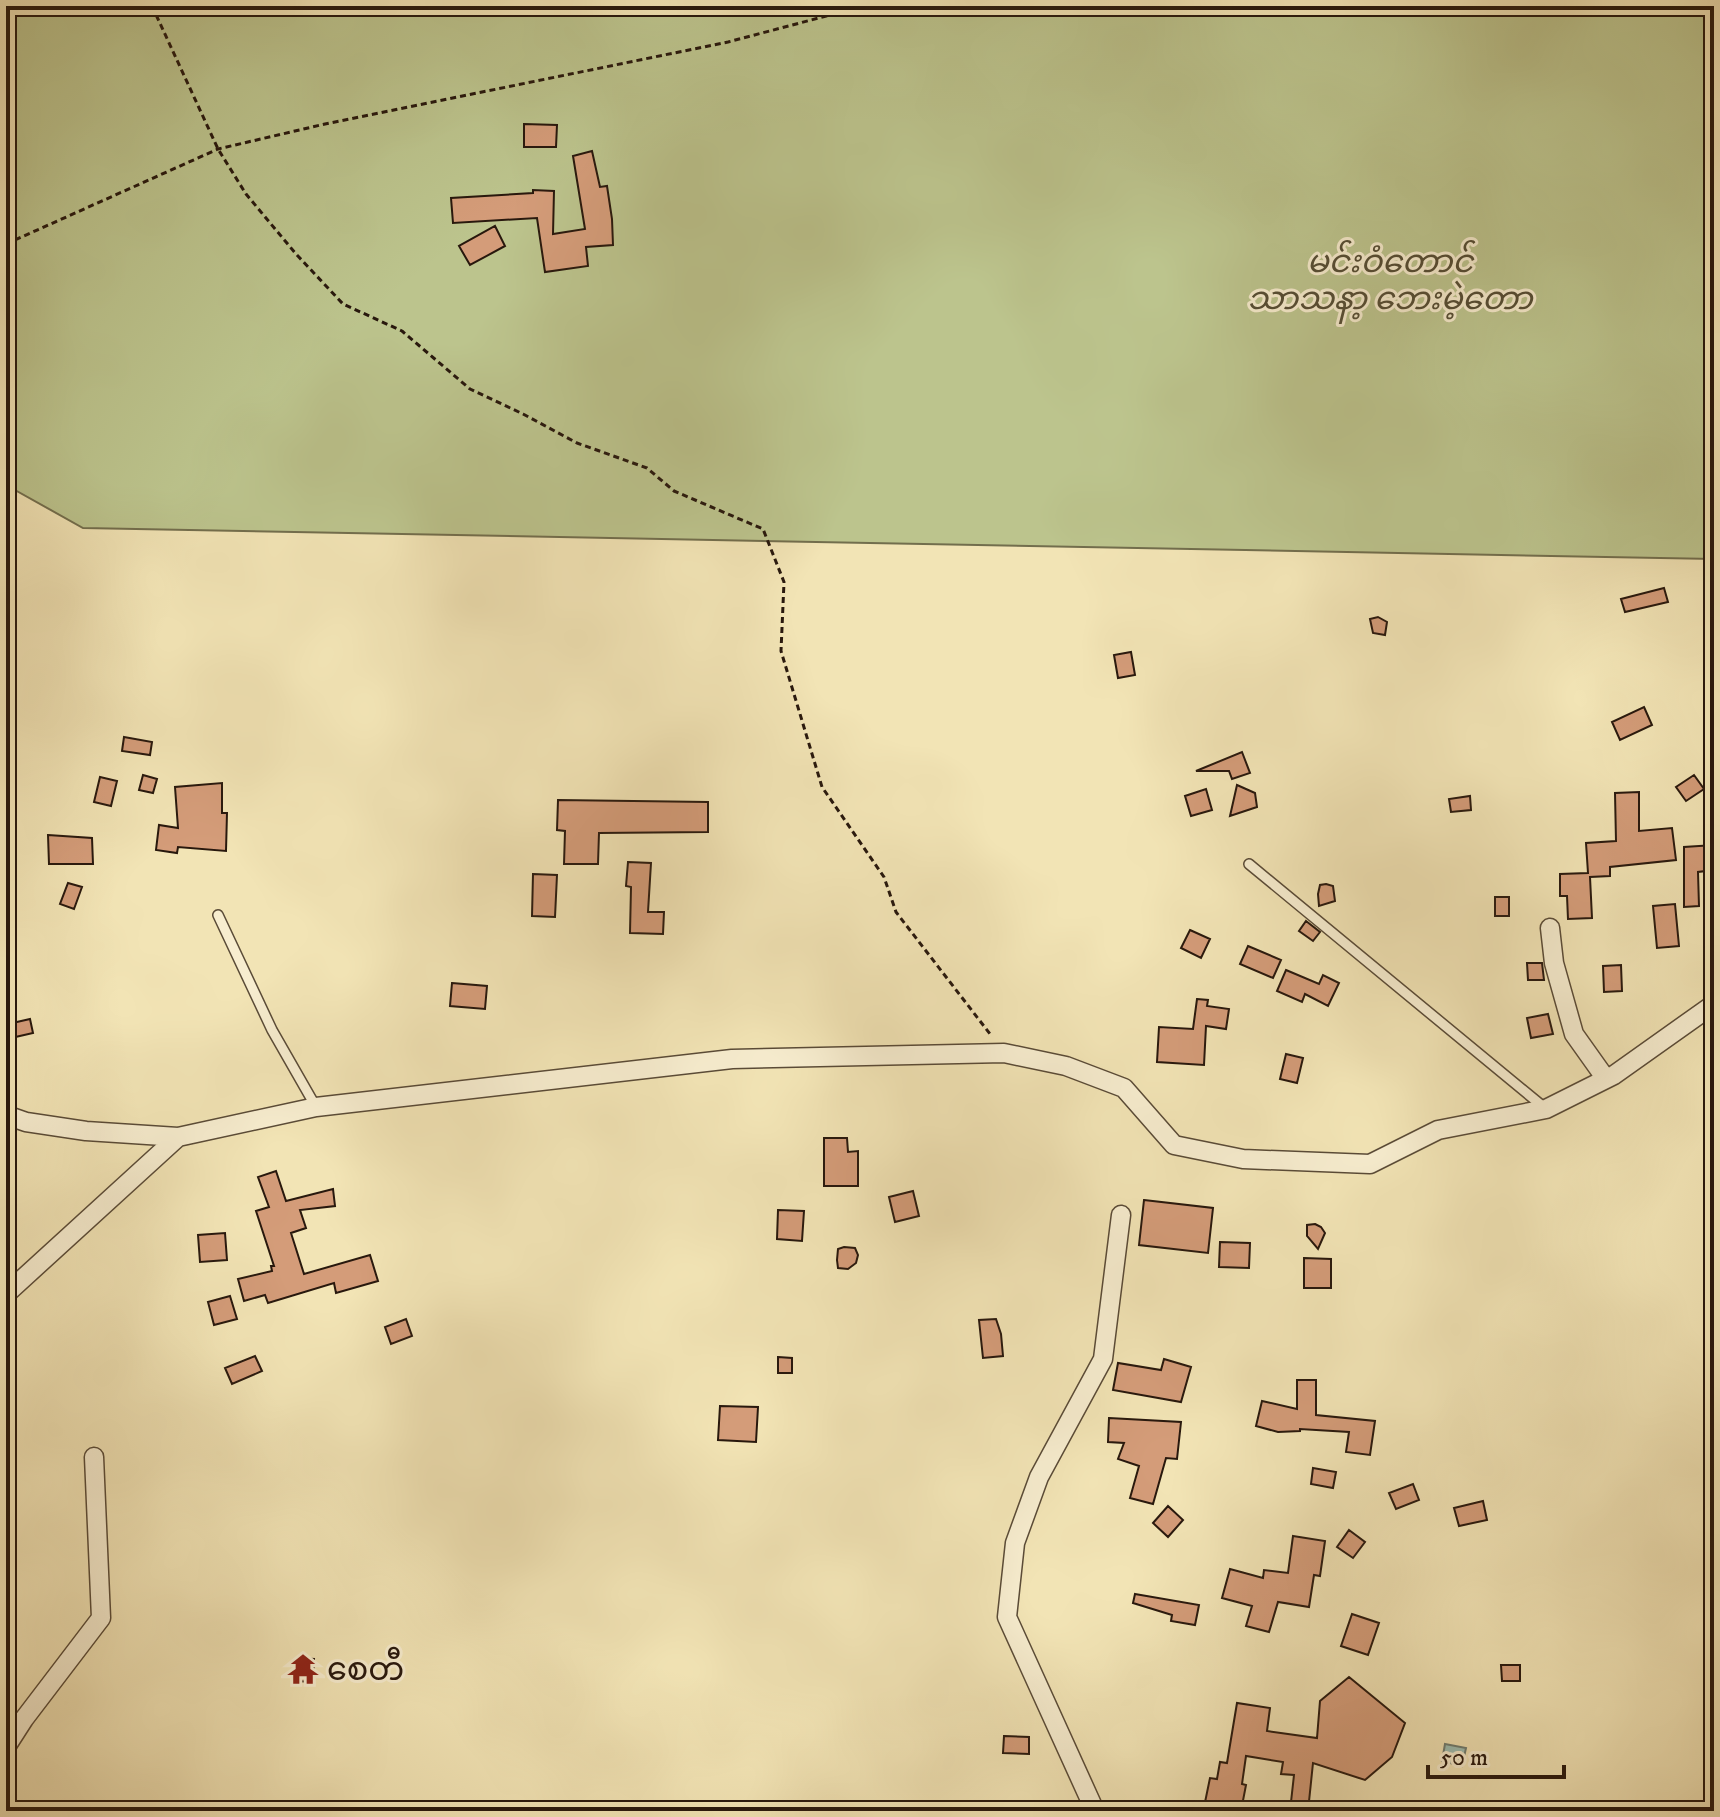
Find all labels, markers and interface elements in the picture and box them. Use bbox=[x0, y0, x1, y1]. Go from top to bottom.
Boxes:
park label: မင်းဝံတောင် သာသနာ့ ‌ဘေးမဲ့တော bbox=[1247, 239, 1534, 324]
place label: စေတီ bbox=[327, 1646, 404, 1691]
temple icon: စေတီ bbox=[286, 1652, 320, 1686]
scale bar bbox=[1428, 1729, 1564, 1779]
text: 50 m bbox=[1440, 1743, 1488, 1773]

